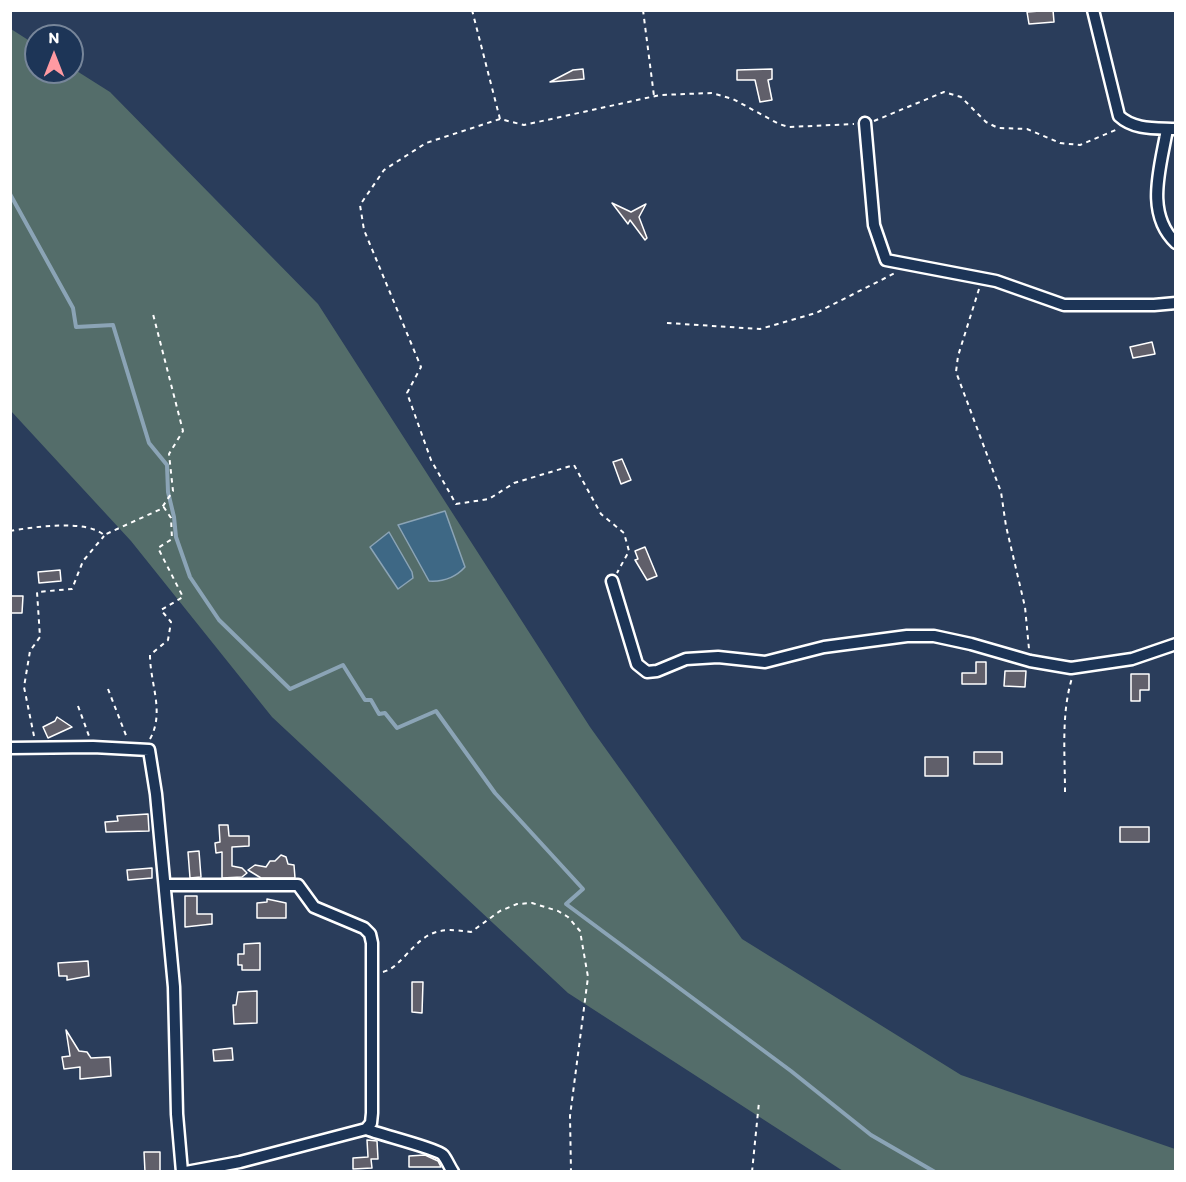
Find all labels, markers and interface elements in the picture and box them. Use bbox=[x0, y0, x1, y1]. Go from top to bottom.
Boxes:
north arrow bbox=[24, 24, 84, 84]
text: N bbox=[49, 28, 59, 47]

